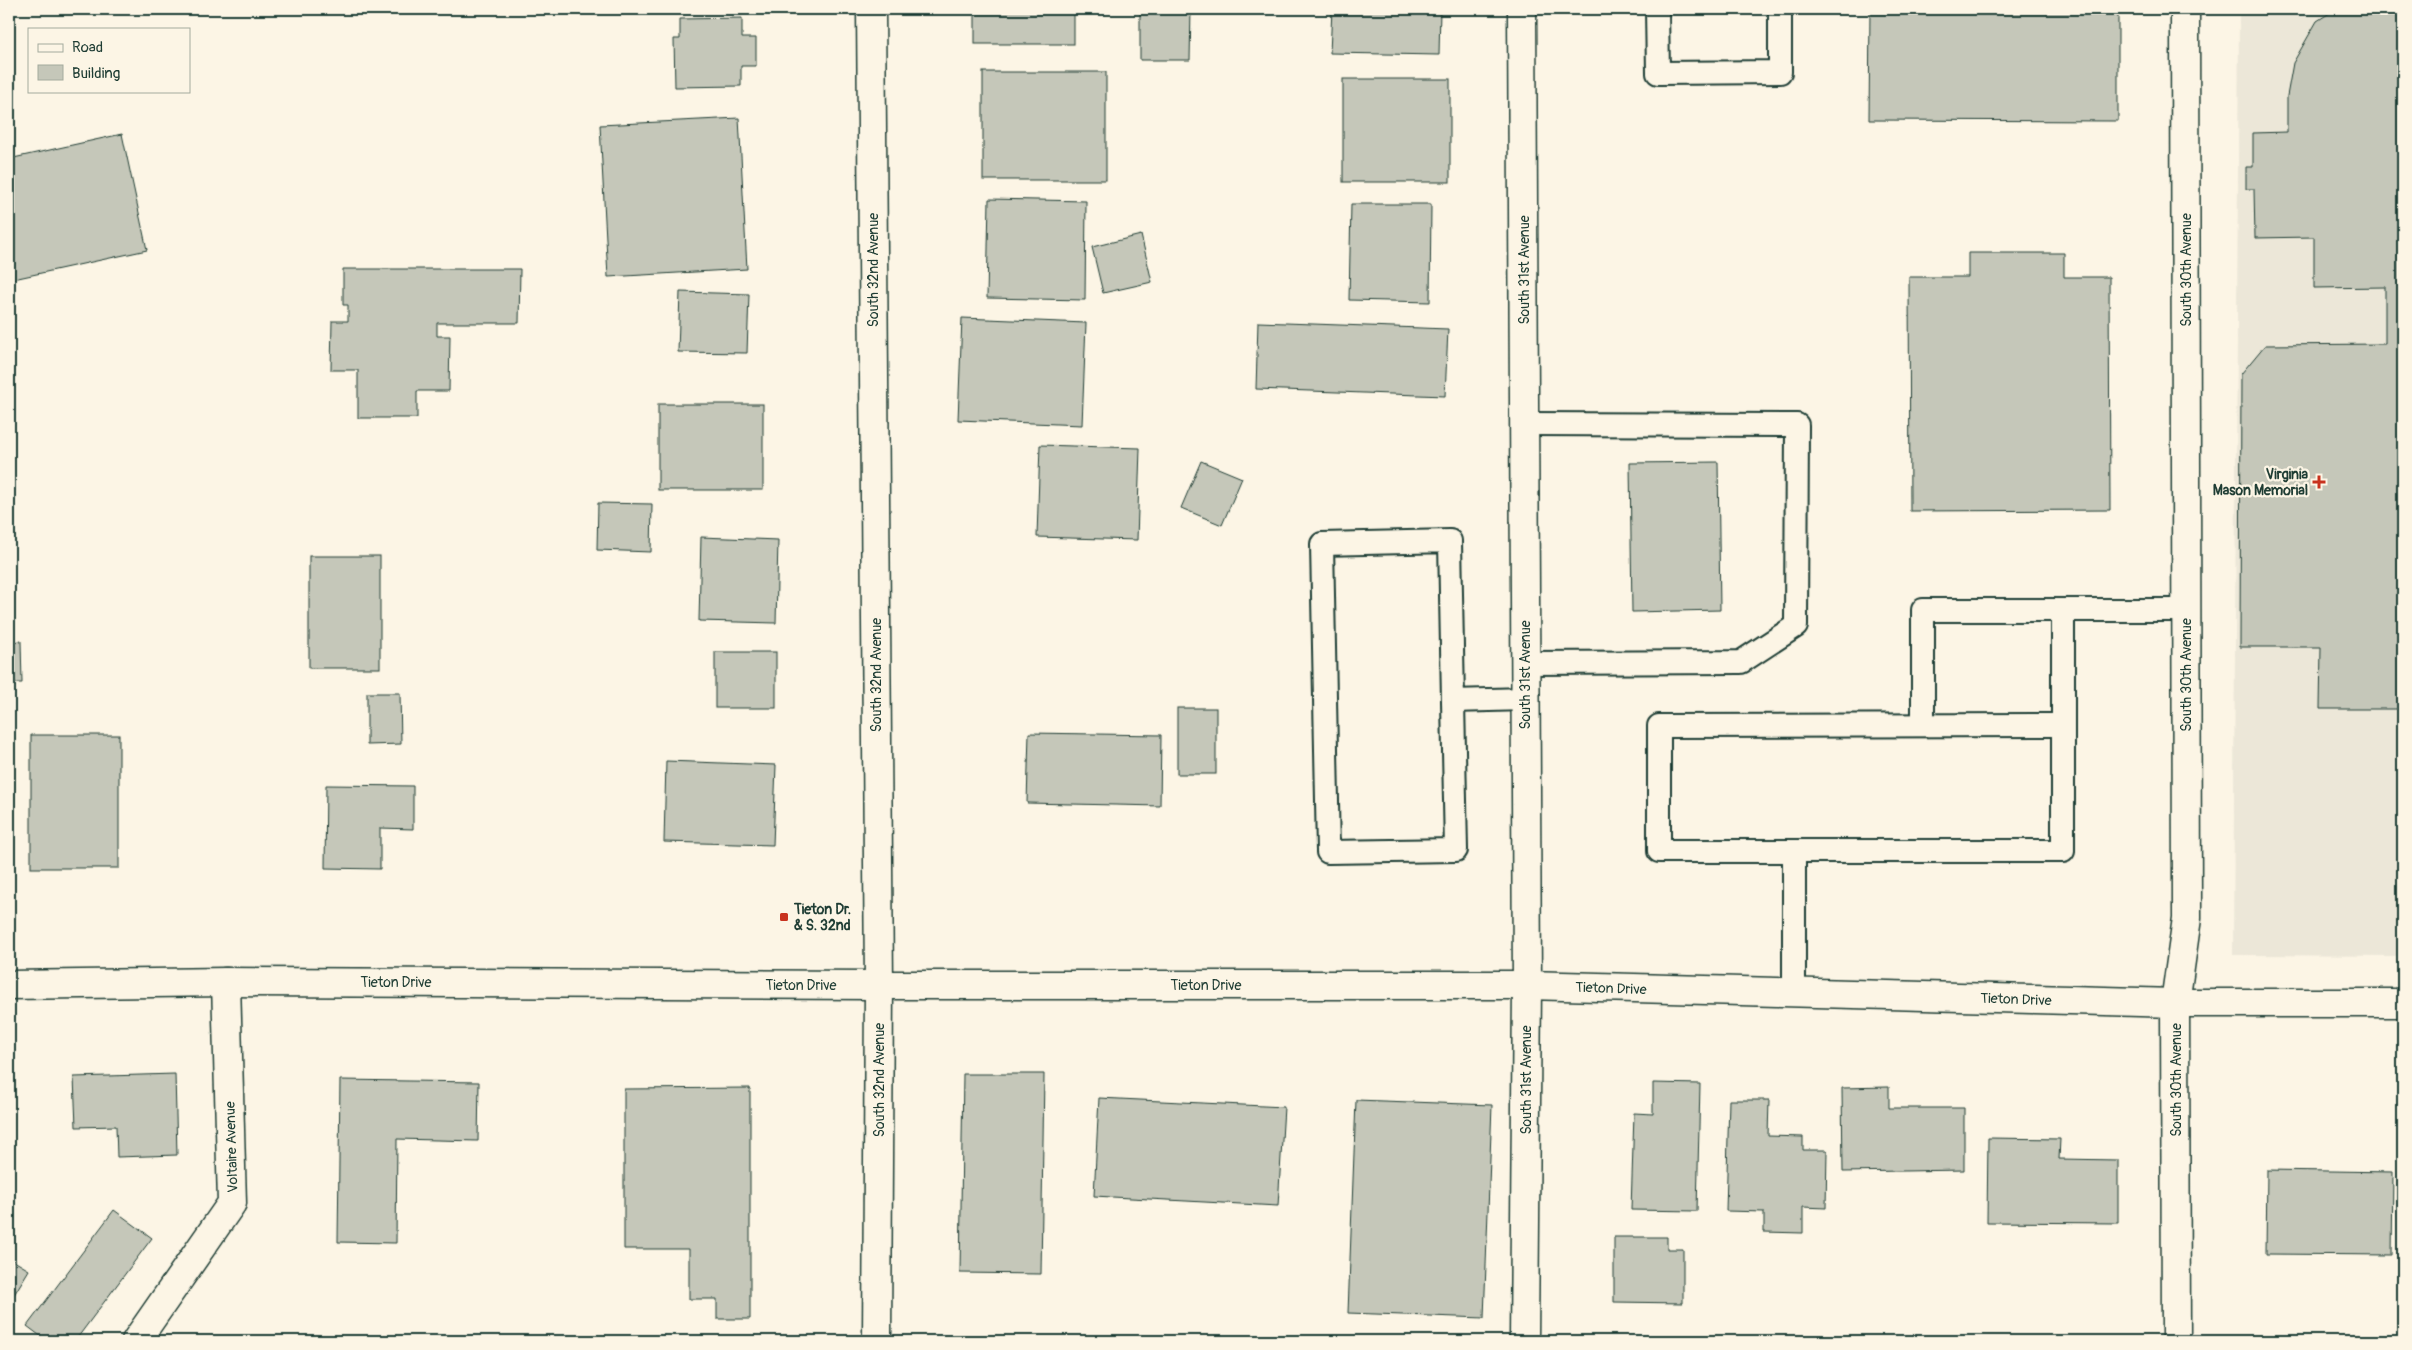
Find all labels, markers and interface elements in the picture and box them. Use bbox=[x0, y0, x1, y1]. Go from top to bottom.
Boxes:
legend bbox=[28, 28, 190, 92]
text: Road bbox=[72, 38, 103, 57]
text: Building bbox=[72, 64, 120, 83]
street label: South 32nd Avenue bbox=[865, 213, 882, 327]
street label: South 30th Avenue bbox=[2178, 213, 2195, 327]
street label: South 31st Avenue bbox=[1516, 215, 1533, 325]
place label: Virginia Mason Memorial bbox=[2213, 466, 2308, 499]
marker: Virginia Mason Memorial bbox=[2312, 475, 2326, 489]
street label: South 32nd Avenue bbox=[868, 618, 885, 732]
street label: South 30th Avenue bbox=[2178, 618, 2195, 732]
street label: South 31st Avenue bbox=[1517, 620, 1534, 730]
place label: Tieton Dr. & S. 32nd bbox=[793, 901, 851, 934]
marker: Tieton Dr. & S. 32nd bbox=[778, 911, 790, 923]
street label: Tieton Drive bbox=[360, 974, 432, 991]
street label: Tieton Drive bbox=[765, 977, 837, 994]
street label: Tieton Drive bbox=[1170, 977, 1242, 994]
street label: Tieton Drive bbox=[1575, 979, 1647, 998]
street label: Tieton Drive bbox=[1980, 990, 2052, 1009]
street label: South 32nd Avenue bbox=[871, 1023, 888, 1137]
street label: South 30th Avenue bbox=[2168, 1023, 2185, 1137]
street label: South 31st Avenue bbox=[1518, 1025, 1535, 1135]
street label: Voltaire Avenue bbox=[221, 1101, 242, 1193]

